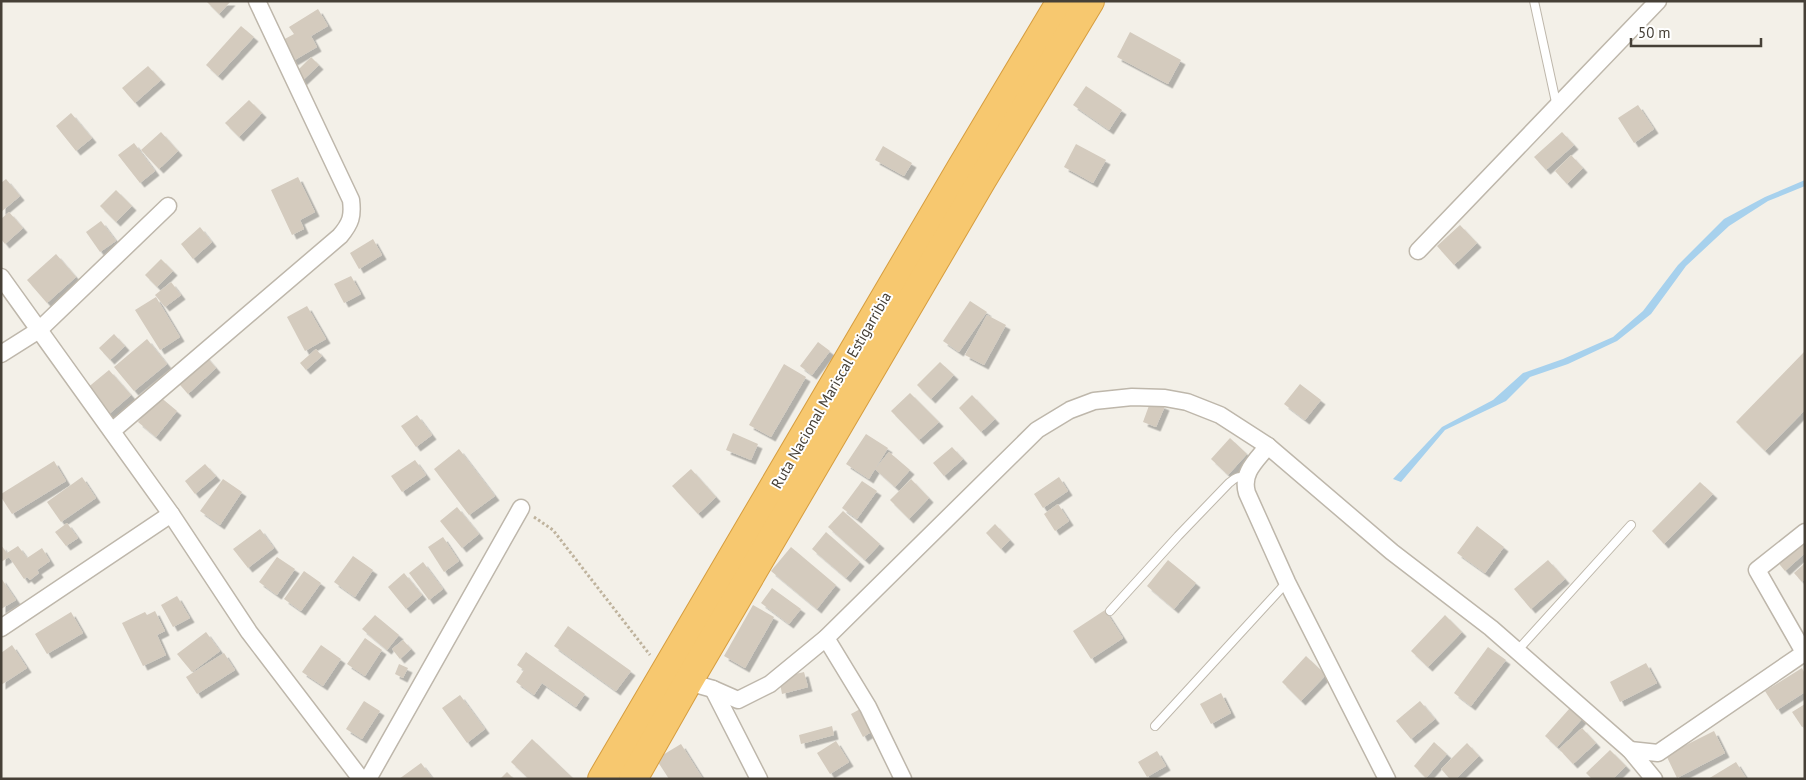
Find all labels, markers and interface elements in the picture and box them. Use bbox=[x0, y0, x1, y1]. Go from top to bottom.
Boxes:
scale bar bbox=[1631, 15, 1761, 47]
text: 50 m bbox=[1638, 23, 1671, 42]
street label: Ruta Nacional Mariscal Estigarribia bbox=[767, 288, 895, 492]

